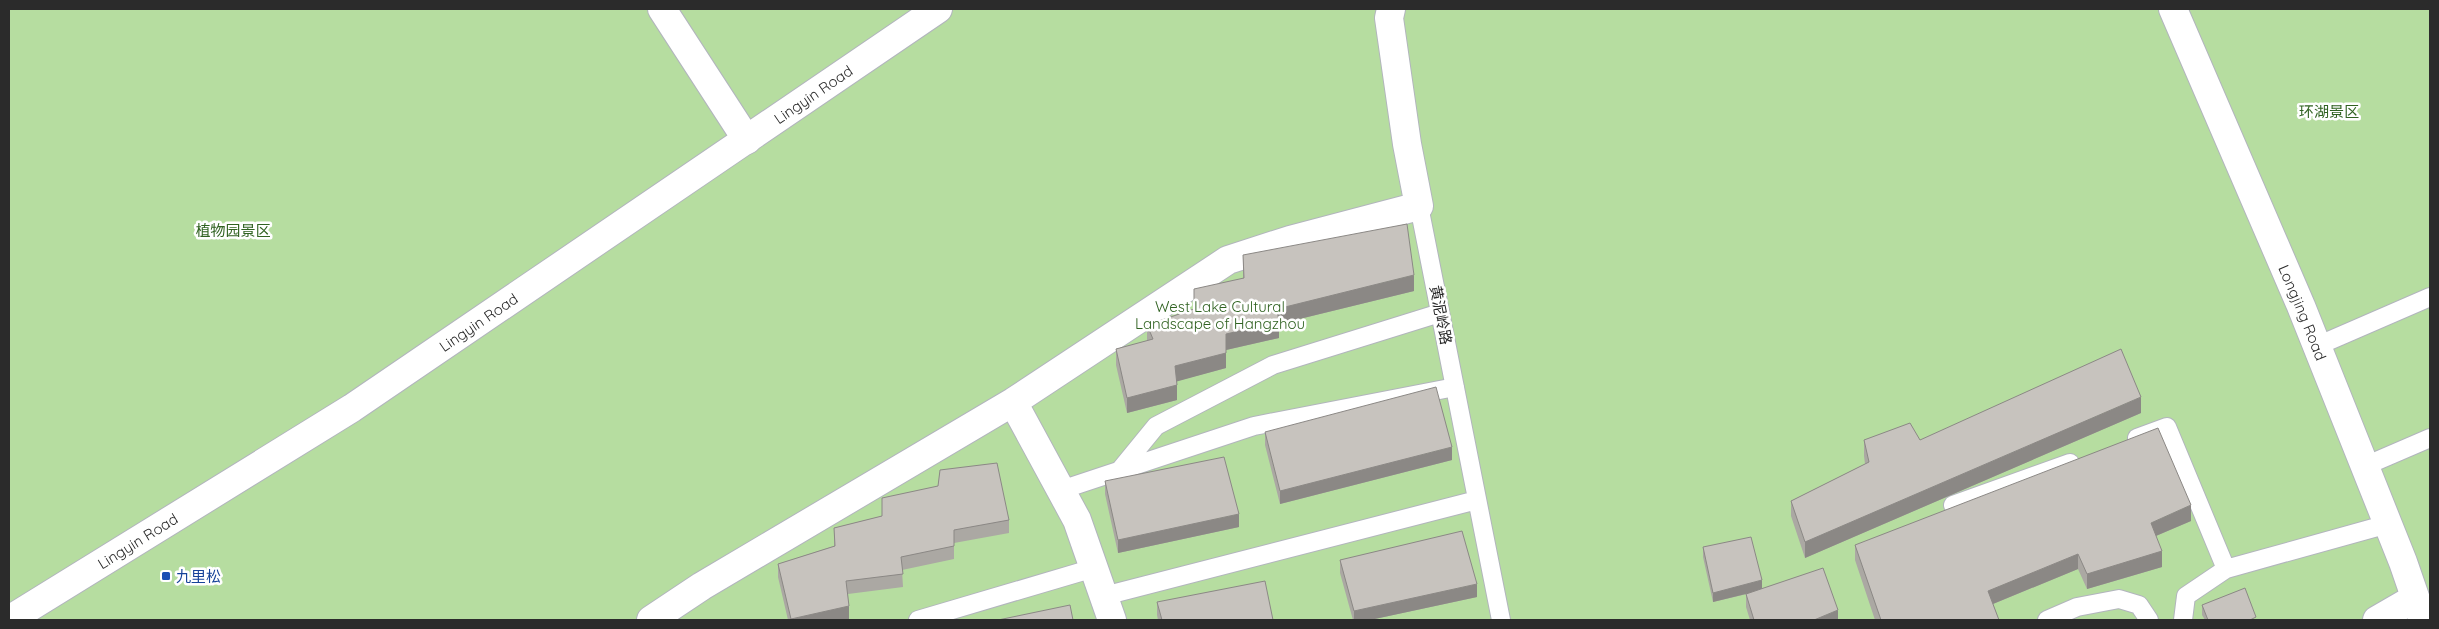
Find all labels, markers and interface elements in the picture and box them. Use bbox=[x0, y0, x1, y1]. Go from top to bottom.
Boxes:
street label: Lingyin Road bbox=[770, 61, 856, 128]
park label: 环湖景区 bbox=[2299, 102, 2359, 121]
park label: 植物园景区 bbox=[195, 221, 271, 240]
street label: Longjing Road bbox=[2275, 262, 2331, 363]
street label: 黄泥岭路 bbox=[1426, 284, 1456, 346]
street label: Lingyin Road bbox=[435, 289, 521, 355]
park label: West Lake Cultural Landscape of Hangzhou bbox=[1135, 297, 1305, 333]
street label: Lingyin Road bbox=[94, 509, 181, 573]
place label: 九里松 bbox=[176, 567, 221, 586]
marker: 九里松 bbox=[160, 570, 172, 582]

